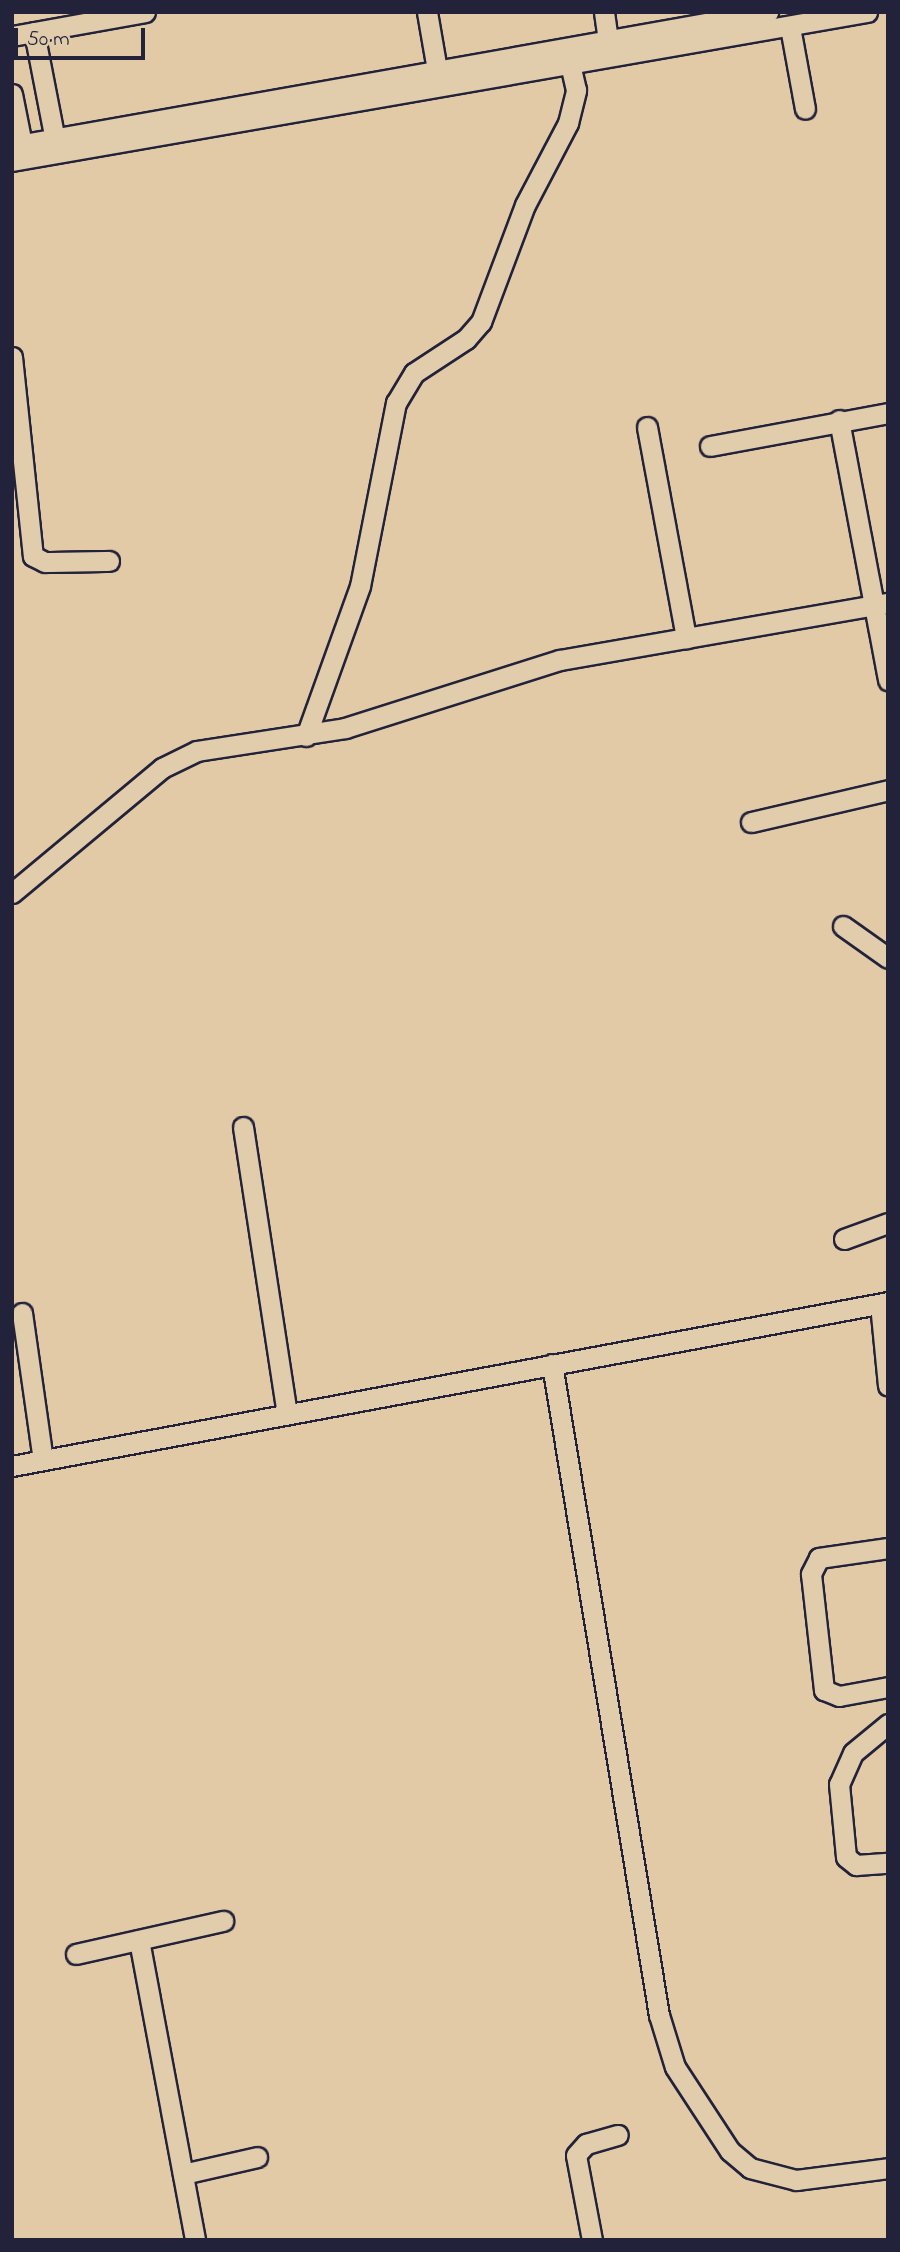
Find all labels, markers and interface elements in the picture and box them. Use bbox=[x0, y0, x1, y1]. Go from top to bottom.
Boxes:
scale bar bbox=[18, 14, 149, 58]
text: 50 m bbox=[27, 25, 70, 55]

